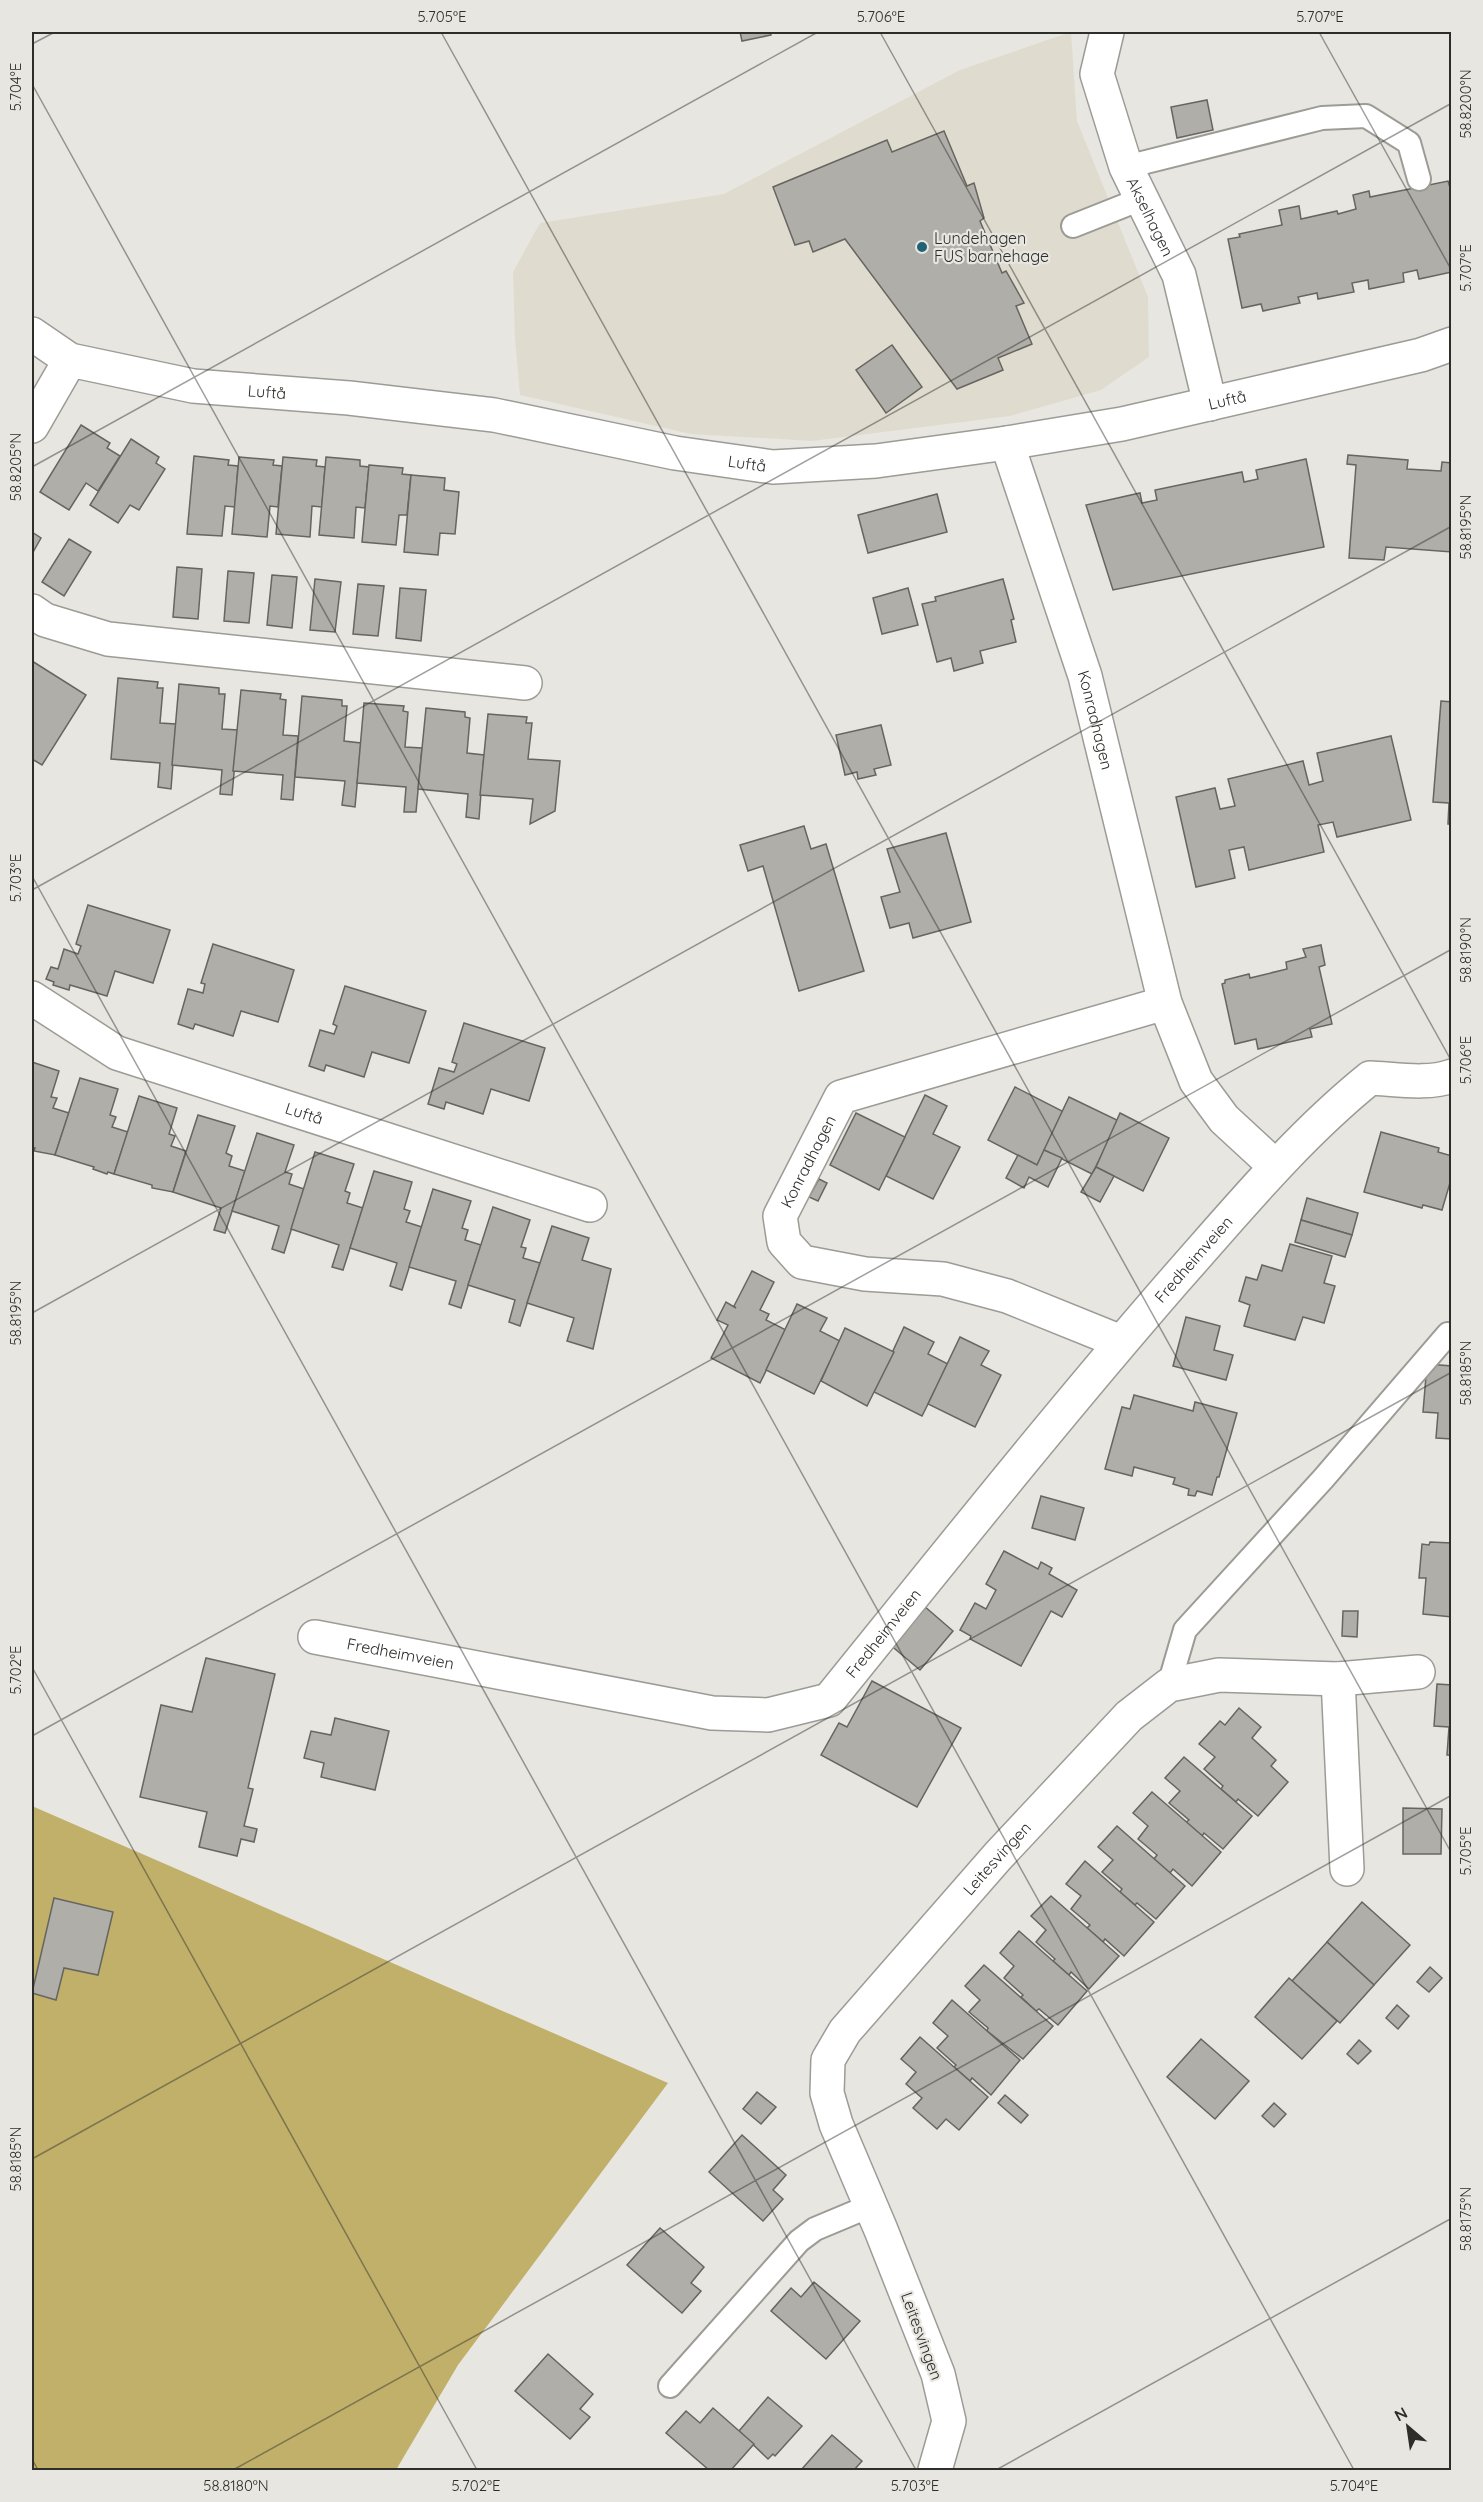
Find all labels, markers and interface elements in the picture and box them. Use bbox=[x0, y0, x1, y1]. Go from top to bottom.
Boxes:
text: 5.705°E bbox=[418, 7, 466, 26]
text: 5.706°E bbox=[857, 7, 905, 26]
text: 5.707°E bbox=[1296, 7, 1344, 26]
text: 5.704°E bbox=[6, 63, 25, 111]
text: 58.8200°N bbox=[1456, 69, 1475, 139]
street label: Akselhagen bbox=[1123, 174, 1178, 260]
place label: Lundehagen FUS barnehage bbox=[934, 228, 1049, 266]
marker: Lundehagen FUS barnehage bbox=[915, 240, 929, 254]
text: 5.707°E bbox=[1456, 244, 1475, 292]
street label: Luftå bbox=[247, 380, 287, 403]
street label: Luftå bbox=[1206, 386, 1248, 414]
text: 58.8205°N bbox=[6, 433, 25, 501]
street label: Luftå bbox=[727, 451, 768, 476]
text: 58.8195°N bbox=[1456, 494, 1475, 560]
street label: Konradhagen bbox=[1074, 668, 1118, 772]
text: 5.703°E bbox=[6, 854, 25, 902]
text: 58.8190°N bbox=[1456, 917, 1475, 983]
text: 5.706°E bbox=[1456, 1036, 1475, 1084]
street label: Luftå bbox=[283, 1098, 326, 1129]
street label: Konradhagen bbox=[776, 1112, 840, 1211]
street label: Fredheimveien bbox=[1150, 1212, 1237, 1307]
text: 58.8195°N bbox=[6, 1280, 25, 1346]
text: 58.8185°N bbox=[1456, 1341, 1475, 1405]
street label: Fredheimveien bbox=[841, 1585, 925, 1682]
street label: Fredheimveien bbox=[345, 1633, 456, 1673]
text: 5.702°E bbox=[6, 1646, 25, 1694]
street label: Leitesvingen bbox=[958, 1817, 1035, 1899]
text: 5.705°E bbox=[1456, 1827, 1475, 1875]
text: 58.8185°N bbox=[6, 2127, 25, 2191]
text: 58.8175°N bbox=[1456, 2187, 1475, 2251]
street label: Leitesvingen bbox=[897, 2289, 947, 2383]
north arrow bbox=[1378, 2397, 1438, 2457]
text: N bbox=[1391, 2402, 1411, 2425]
text: 58.8180°N bbox=[203, 2476, 269, 2495]
text: 5.702°E bbox=[452, 2476, 500, 2495]
text: 5.703°E bbox=[891, 2476, 939, 2495]
text: 5.704°E bbox=[1330, 2476, 1378, 2495]

